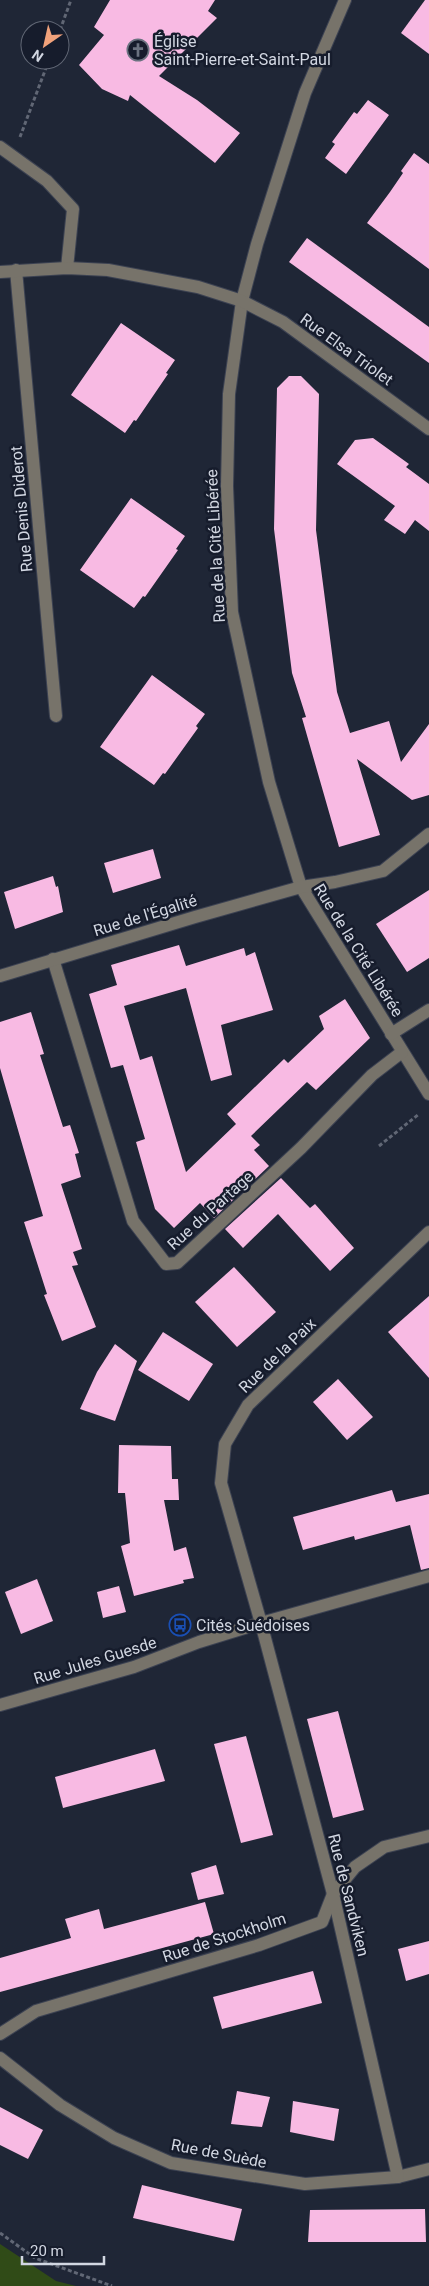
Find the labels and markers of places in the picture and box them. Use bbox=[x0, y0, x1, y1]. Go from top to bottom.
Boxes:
place label: Église Saint-Pierre-et-Saint-Paul bbox=[154, 32, 331, 69]
church icon: Église Saint-Pierre-et-Saint-Paul bbox=[126, 38, 150, 62]
bus stop icon: Cités Suédoises bbox=[168, 1613, 192, 1637]
place label: Cités Suédoises bbox=[196, 1616, 310, 1635]

